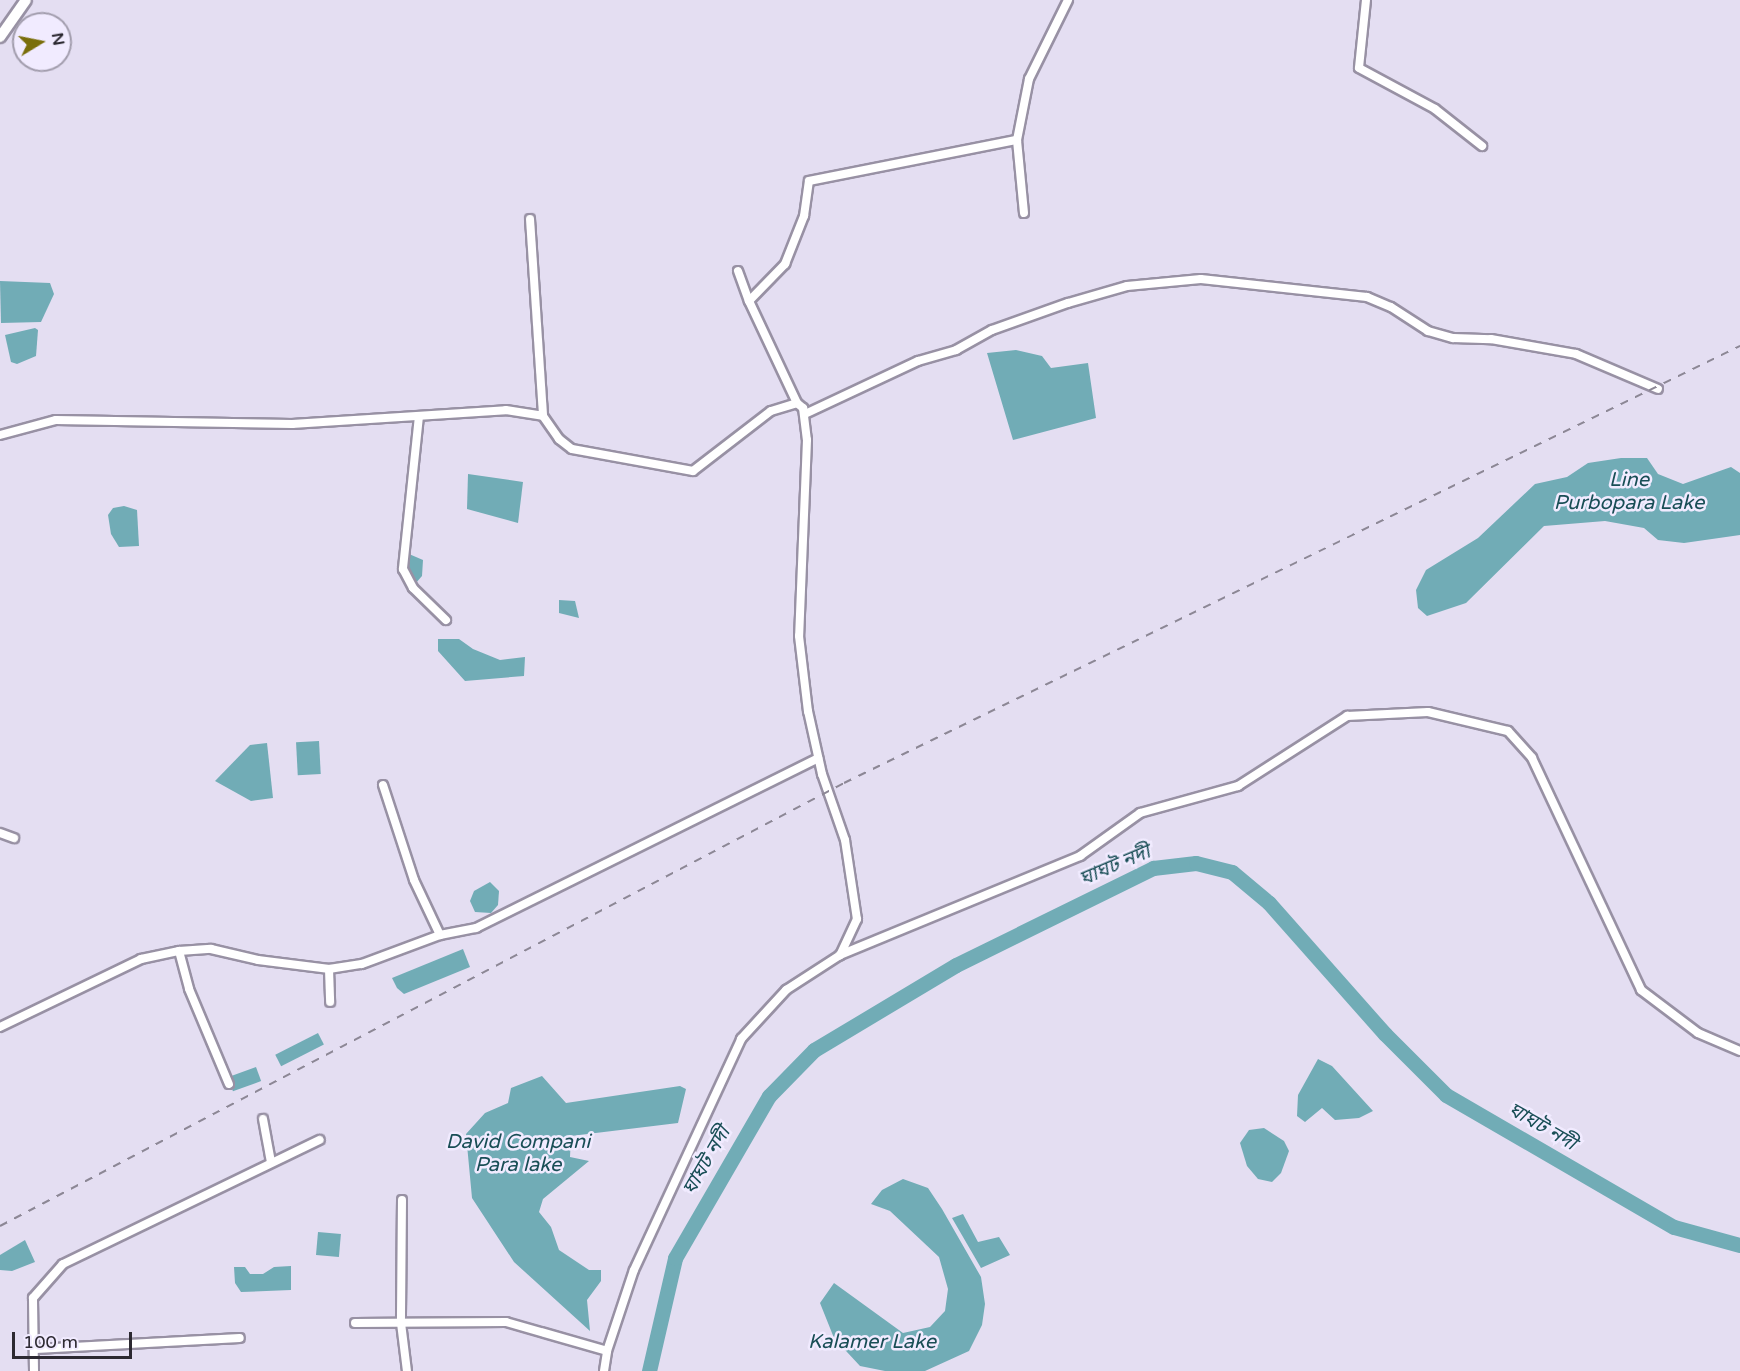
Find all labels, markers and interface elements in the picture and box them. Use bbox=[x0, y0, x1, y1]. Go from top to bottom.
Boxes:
north arrow bbox=[12, 12, 72, 72]
text: N bbox=[47, 31, 69, 47]
water label: Line Purbopara Lake bbox=[1554, 468, 1704, 515]
water label: ঘাঘট নদী bbox=[1076, 840, 1154, 892]
water label: ঘাঘট নদী bbox=[1504, 1098, 1580, 1156]
water label: ঘাঘট নদী bbox=[678, 1123, 736, 1199]
water label: David Compani Para lake bbox=[446, 1130, 590, 1177]
scale bar bbox=[15, 1320, 135, 1358]
water label: Kalamer Lake bbox=[808, 1330, 936, 1354]
text: 100 m bbox=[23, 1331, 78, 1353]

